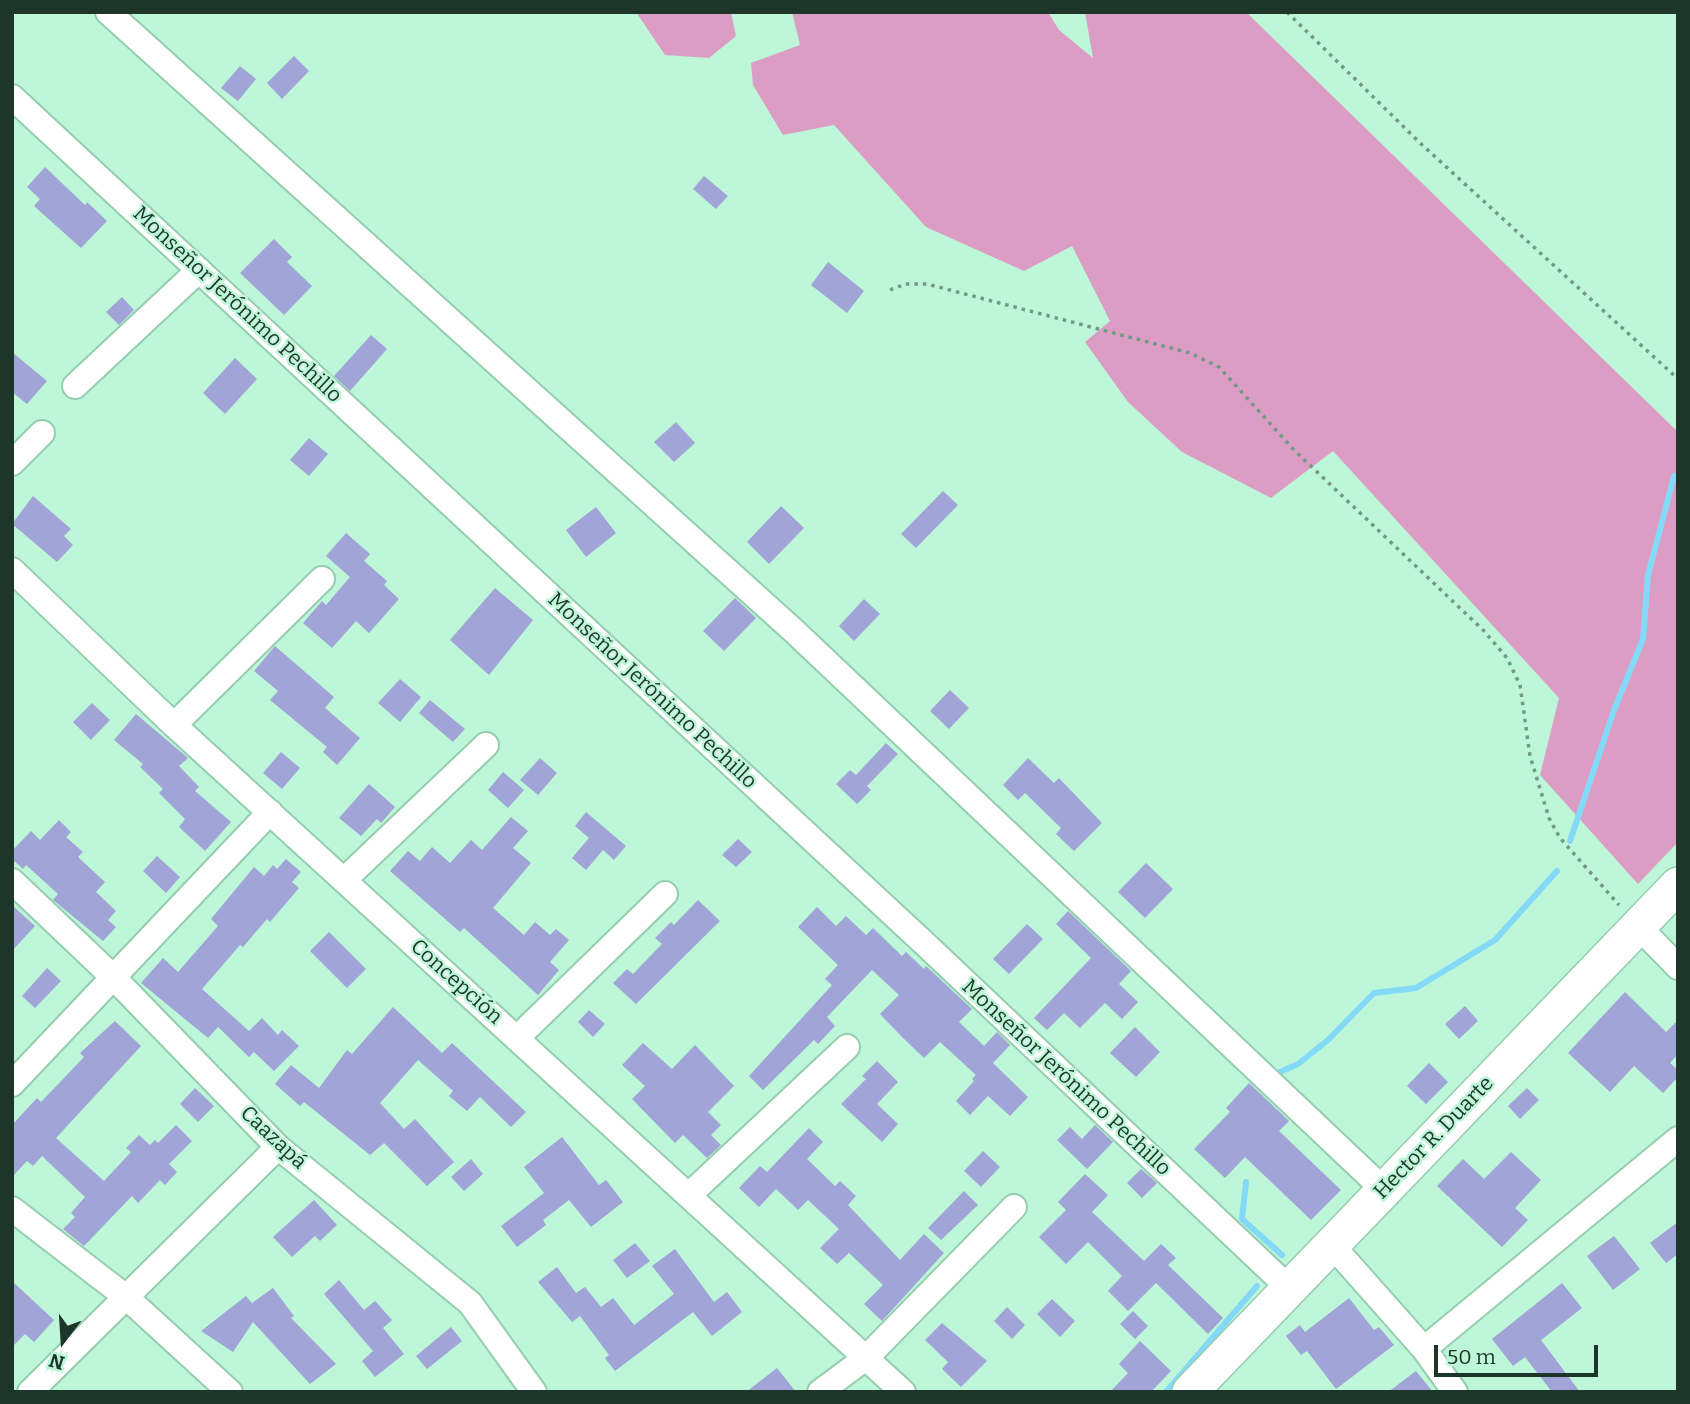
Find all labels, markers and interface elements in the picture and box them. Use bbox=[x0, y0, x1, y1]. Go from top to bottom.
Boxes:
street label: Monseñor Jerónimo Pechillo bbox=[127, 201, 347, 409]
street label: Monseñor Jerónimo Pechillo bbox=[542, 587, 762, 795]
street label: Concepción bbox=[405, 934, 507, 1030]
street label: Monseñor Jerónimo Pechillo bbox=[956, 974, 1176, 1182]
street label: Hector R. Duarte bbox=[1369, 1071, 1499, 1205]
street label: Caazapá bbox=[235, 1101, 311, 1175]
north arrow bbox=[28, 1306, 98, 1376]
scale bar bbox=[1438, 1330, 1602, 1374]
text: 50 m bbox=[1447, 1344, 1496, 1370]
text: N bbox=[46, 1348, 67, 1375]

